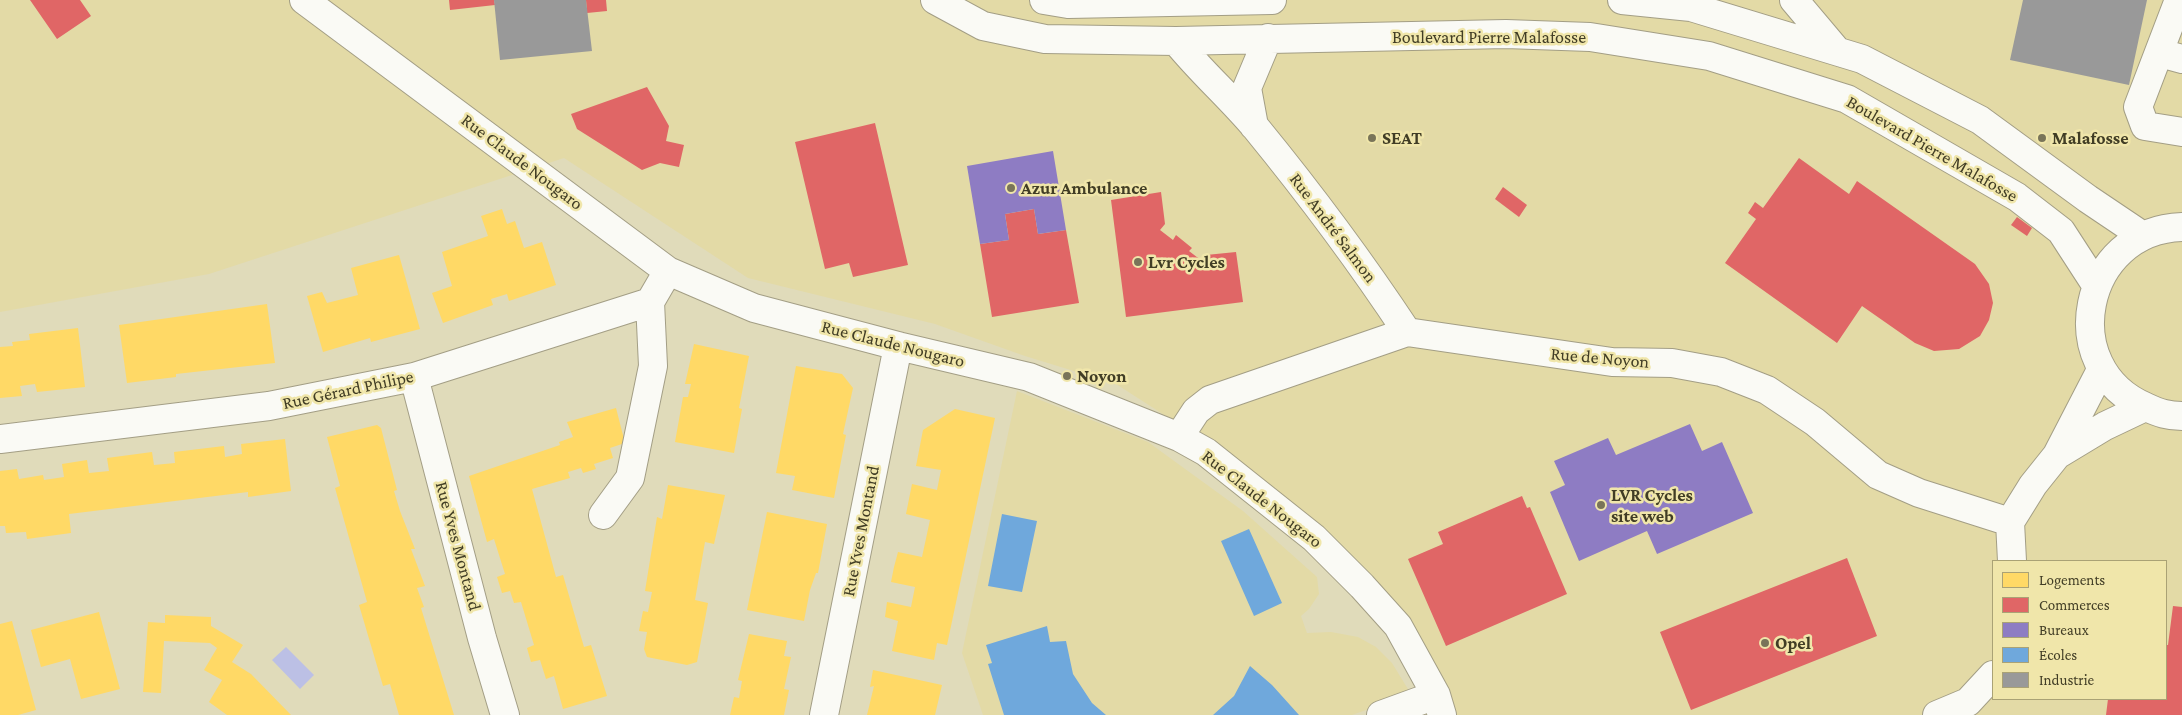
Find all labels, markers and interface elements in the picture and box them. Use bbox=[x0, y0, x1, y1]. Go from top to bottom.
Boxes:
street label: Boulevard Pierre Malafosse bbox=[1392, 26, 1586, 48]
street label: Boulevard Pierre Malafosse bbox=[1843, 91, 2021, 207]
street label: Rue Claude Nougaro bbox=[457, 109, 587, 215]
place label: SEAT bbox=[1382, 127, 1422, 149]
place label: Malafosse bbox=[2052, 127, 2129, 149]
marker: SEAT bbox=[1366, 132, 1378, 144]
marker: Malafosse bbox=[2036, 132, 2048, 144]
street label: Rue André Salmon bbox=[1285, 169, 1381, 287]
place label: Azur Ambulance bbox=[1021, 177, 1147, 199]
marker: Azur Ambulance bbox=[1005, 182, 1017, 194]
place label: Lvr Cycles bbox=[1148, 251, 1225, 273]
marker: Lvr Cycles bbox=[1132, 256, 1144, 268]
street label: Rue Claude Nougaro bbox=[819, 316, 967, 372]
street label: Rue de Noyon bbox=[1550, 343, 1650, 373]
place label: Noyon bbox=[1077, 365, 1126, 387]
street label: Rue Gérard Philipe bbox=[281, 366, 415, 414]
marker: Noyon bbox=[1061, 370, 1073, 382]
street label: Rue Claude Nougaro bbox=[1198, 445, 1326, 553]
street label: Rue Yves Montand bbox=[838, 464, 884, 598]
street label: Rue Yves Montand bbox=[430, 479, 486, 613]
place label: LVR Cycles site web bbox=[1611, 484, 1693, 526]
marker: LVR Cycles site web bbox=[1595, 499, 1607, 511]
legend bbox=[1992, 560, 2167, 700]
text: Logements bbox=[2039, 572, 2105, 588]
text: Commerces bbox=[2039, 597, 2110, 613]
text: Bureaux bbox=[2039, 622, 2089, 638]
place label: Opel bbox=[1775, 632, 1811, 654]
marker: Opel bbox=[1759, 637, 1771, 649]
text: Écoles bbox=[2039, 647, 2077, 663]
text: Industrie bbox=[2039, 672, 2094, 688]

